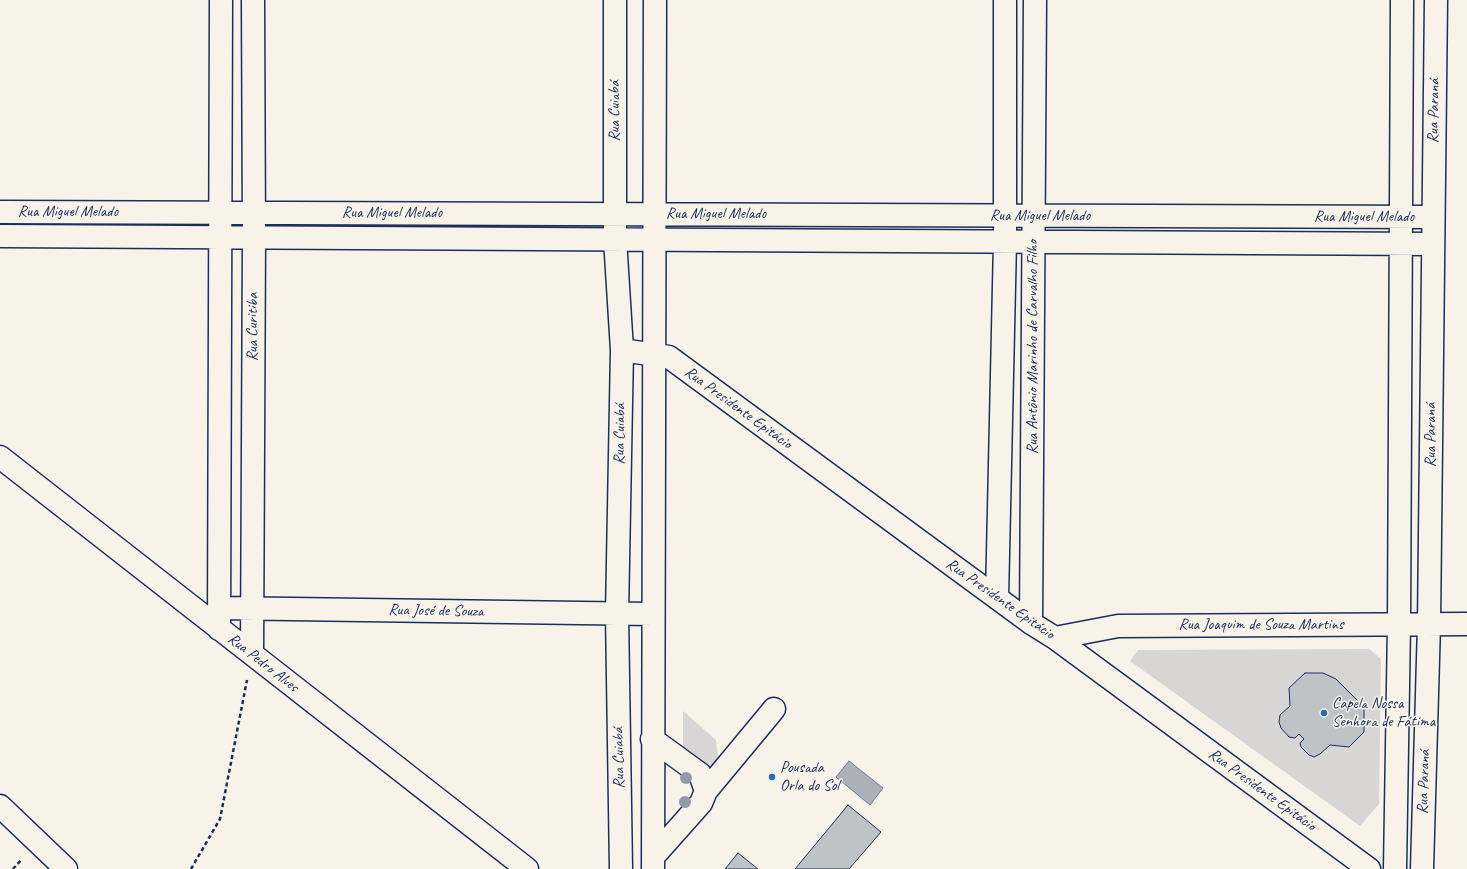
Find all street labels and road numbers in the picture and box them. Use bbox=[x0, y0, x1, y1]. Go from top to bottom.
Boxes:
street label: Rua Paraná bbox=[1424, 79, 1444, 143]
street label: Rua Cuiabá bbox=[605, 80, 625, 142]
street label: Rua Miguel Melado bbox=[18, 202, 118, 222]
street label: Rua Miguel Melado bbox=[342, 203, 442, 223]
street label: Rua Miguel Melado bbox=[666, 204, 766, 224]
street label: Rua Miguel Melado bbox=[990, 206, 1090, 226]
street label: Rua Miguel Melado bbox=[1314, 207, 1414, 227]
street label: Rua Antônio Marinho de Carvalho Filho bbox=[1023, 240, 1043, 454]
street label: Rua Curitiba bbox=[243, 293, 263, 361]
street label: Rua Presidente Epitácio bbox=[680, 363, 796, 453]
street label: Rua Cuiabá bbox=[610, 403, 630, 465]
street label: Rua Paraná bbox=[1421, 403, 1441, 467]
street label: Rua Presidente Epitácio bbox=[942, 554, 1058, 644]
street label: Rua José de Souza bbox=[388, 601, 484, 621]
street label: Rua Joaquim de Souza Martins bbox=[1179, 615, 1343, 635]
street label: Rua Pedro Alves bbox=[224, 629, 302, 697]
street label: Rua Cuiabá bbox=[609, 727, 629, 789]
street label: Rua Presidente Epitácio bbox=[1204, 745, 1320, 835]
street label: Rua Paraná bbox=[1413, 749, 1435, 815]

